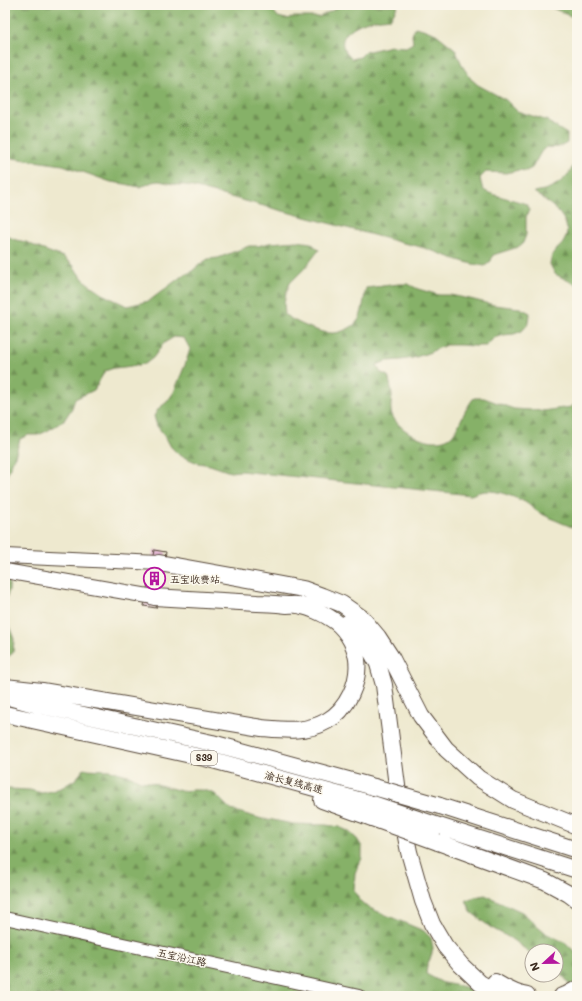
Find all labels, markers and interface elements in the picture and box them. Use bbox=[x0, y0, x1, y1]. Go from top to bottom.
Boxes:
building icon: 五宝收费站 bbox=[142, 566, 168, 592]
place label: 五宝收费站 bbox=[170, 572, 220, 586]
road number: S39 bbox=[191, 751, 217, 765]
street label: 渝长复线高速 bbox=[263, 767, 325, 797]
north arrow bbox=[524, 943, 564, 983]
street label: 五宝沿江路 bbox=[156, 945, 208, 969]
text: N bbox=[526, 960, 543, 974]

